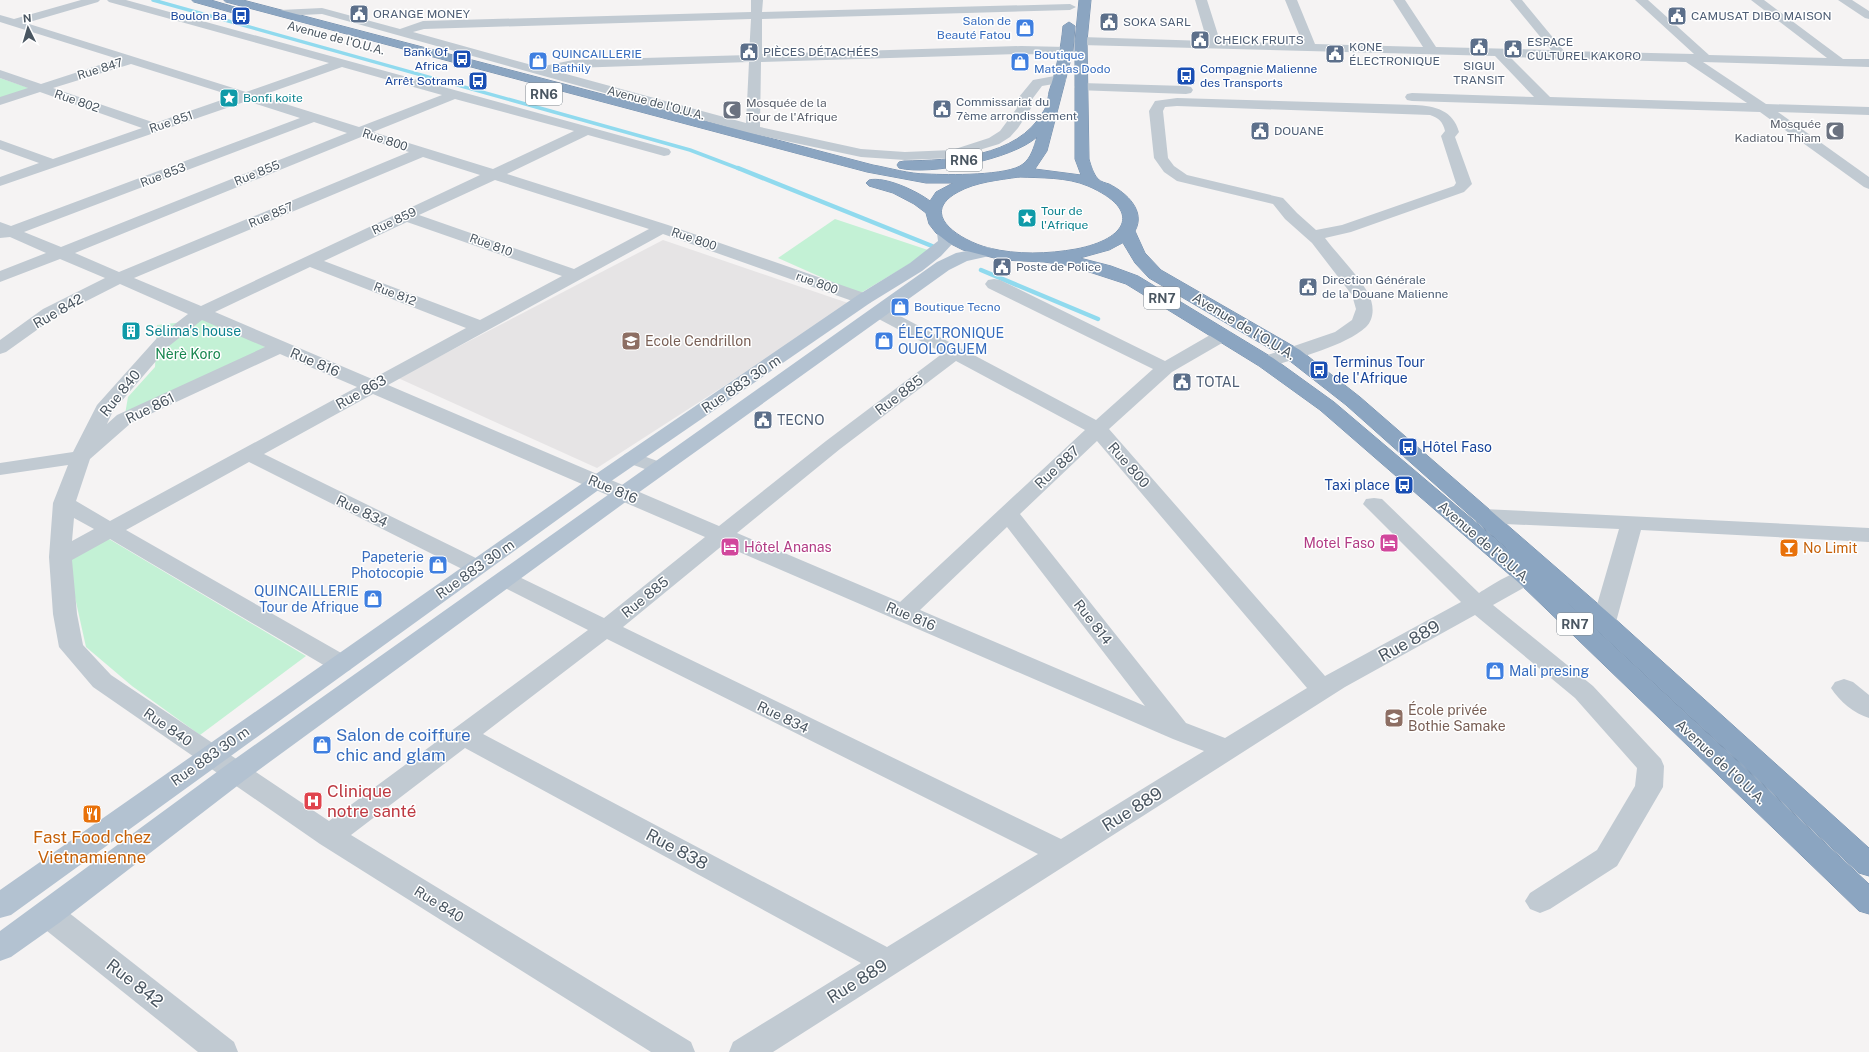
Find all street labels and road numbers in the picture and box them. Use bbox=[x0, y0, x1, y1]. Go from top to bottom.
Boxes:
street label: Avenue de l'O.U.A. bbox=[286, 18, 386, 58]
street label: Rue 847 bbox=[75, 55, 125, 83]
road number: RN6 bbox=[526, 83, 562, 105]
street label: Avenue de l'O.U.A. bbox=[606, 83, 706, 123]
street label: Rue 802 bbox=[53, 87, 101, 115]
street label: Rue 851 bbox=[147, 108, 195, 136]
street label: Rue 800 bbox=[361, 126, 409, 154]
road number: RN6 bbox=[946, 149, 982, 171]
street label: Rue 855 bbox=[232, 157, 282, 188]
street label: Rue 853 bbox=[138, 160, 188, 190]
street label: Rue 857 bbox=[246, 199, 296, 231]
street label: Rue 859 bbox=[369, 205, 419, 237]
street label: Rue 800 bbox=[670, 225, 718, 253]
street label: Rue 810 bbox=[468, 231, 514, 259]
street label: rue 800 bbox=[794, 269, 840, 297]
street label: Rue 812 bbox=[372, 280, 418, 308]
road number: RN7 bbox=[1144, 287, 1180, 309]
street label: Avenue de l'O.U.A. bbox=[1190, 289, 1298, 363]
street label: Rue 842 bbox=[30, 290, 86, 332]
street label: Rue 816 bbox=[288, 344, 342, 380]
street label: Rue 883 30 m bbox=[699, 352, 783, 416]
street label: Rue 840 bbox=[96, 367, 144, 419]
street label: Rue 863 bbox=[333, 372, 389, 412]
street label: Rue 885 bbox=[872, 372, 926, 418]
street label: Rue 861 bbox=[123, 389, 177, 427]
street label: Rue 800 bbox=[1105, 439, 1153, 491]
street label: Rue 887 bbox=[1031, 442, 1083, 492]
street label: Rue 816 bbox=[586, 471, 640, 507]
street label: Rue 834 bbox=[334, 492, 391, 530]
street label: Avenue de l'O.U.A. bbox=[1435, 498, 1533, 586]
street label: Rue 883 30 m bbox=[433, 536, 517, 602]
street label: Rue 885 bbox=[618, 573, 672, 621]
street label: Rue 814 bbox=[1071, 596, 1116, 648]
street label: Rue 816 bbox=[884, 598, 938, 634]
road number: RN7 bbox=[1557, 613, 1593, 635]
street label: Rue 889 bbox=[1375, 616, 1443, 666]
street label: Rue 834 bbox=[755, 698, 812, 736]
street label: Rue 840 bbox=[141, 705, 195, 749]
street label: Avenue de l'O.U.A. bbox=[1673, 716, 1769, 808]
street label: Rue 883 30 m bbox=[168, 723, 252, 789]
street label: Rue 889 bbox=[1098, 783, 1166, 835]
street label: Rue 838 bbox=[643, 824, 711, 874]
street label: Rue 840 bbox=[411, 883, 467, 925]
street label: Rue 842 bbox=[103, 955, 167, 1011]
street label: Rue 889 bbox=[823, 955, 891, 1007]

